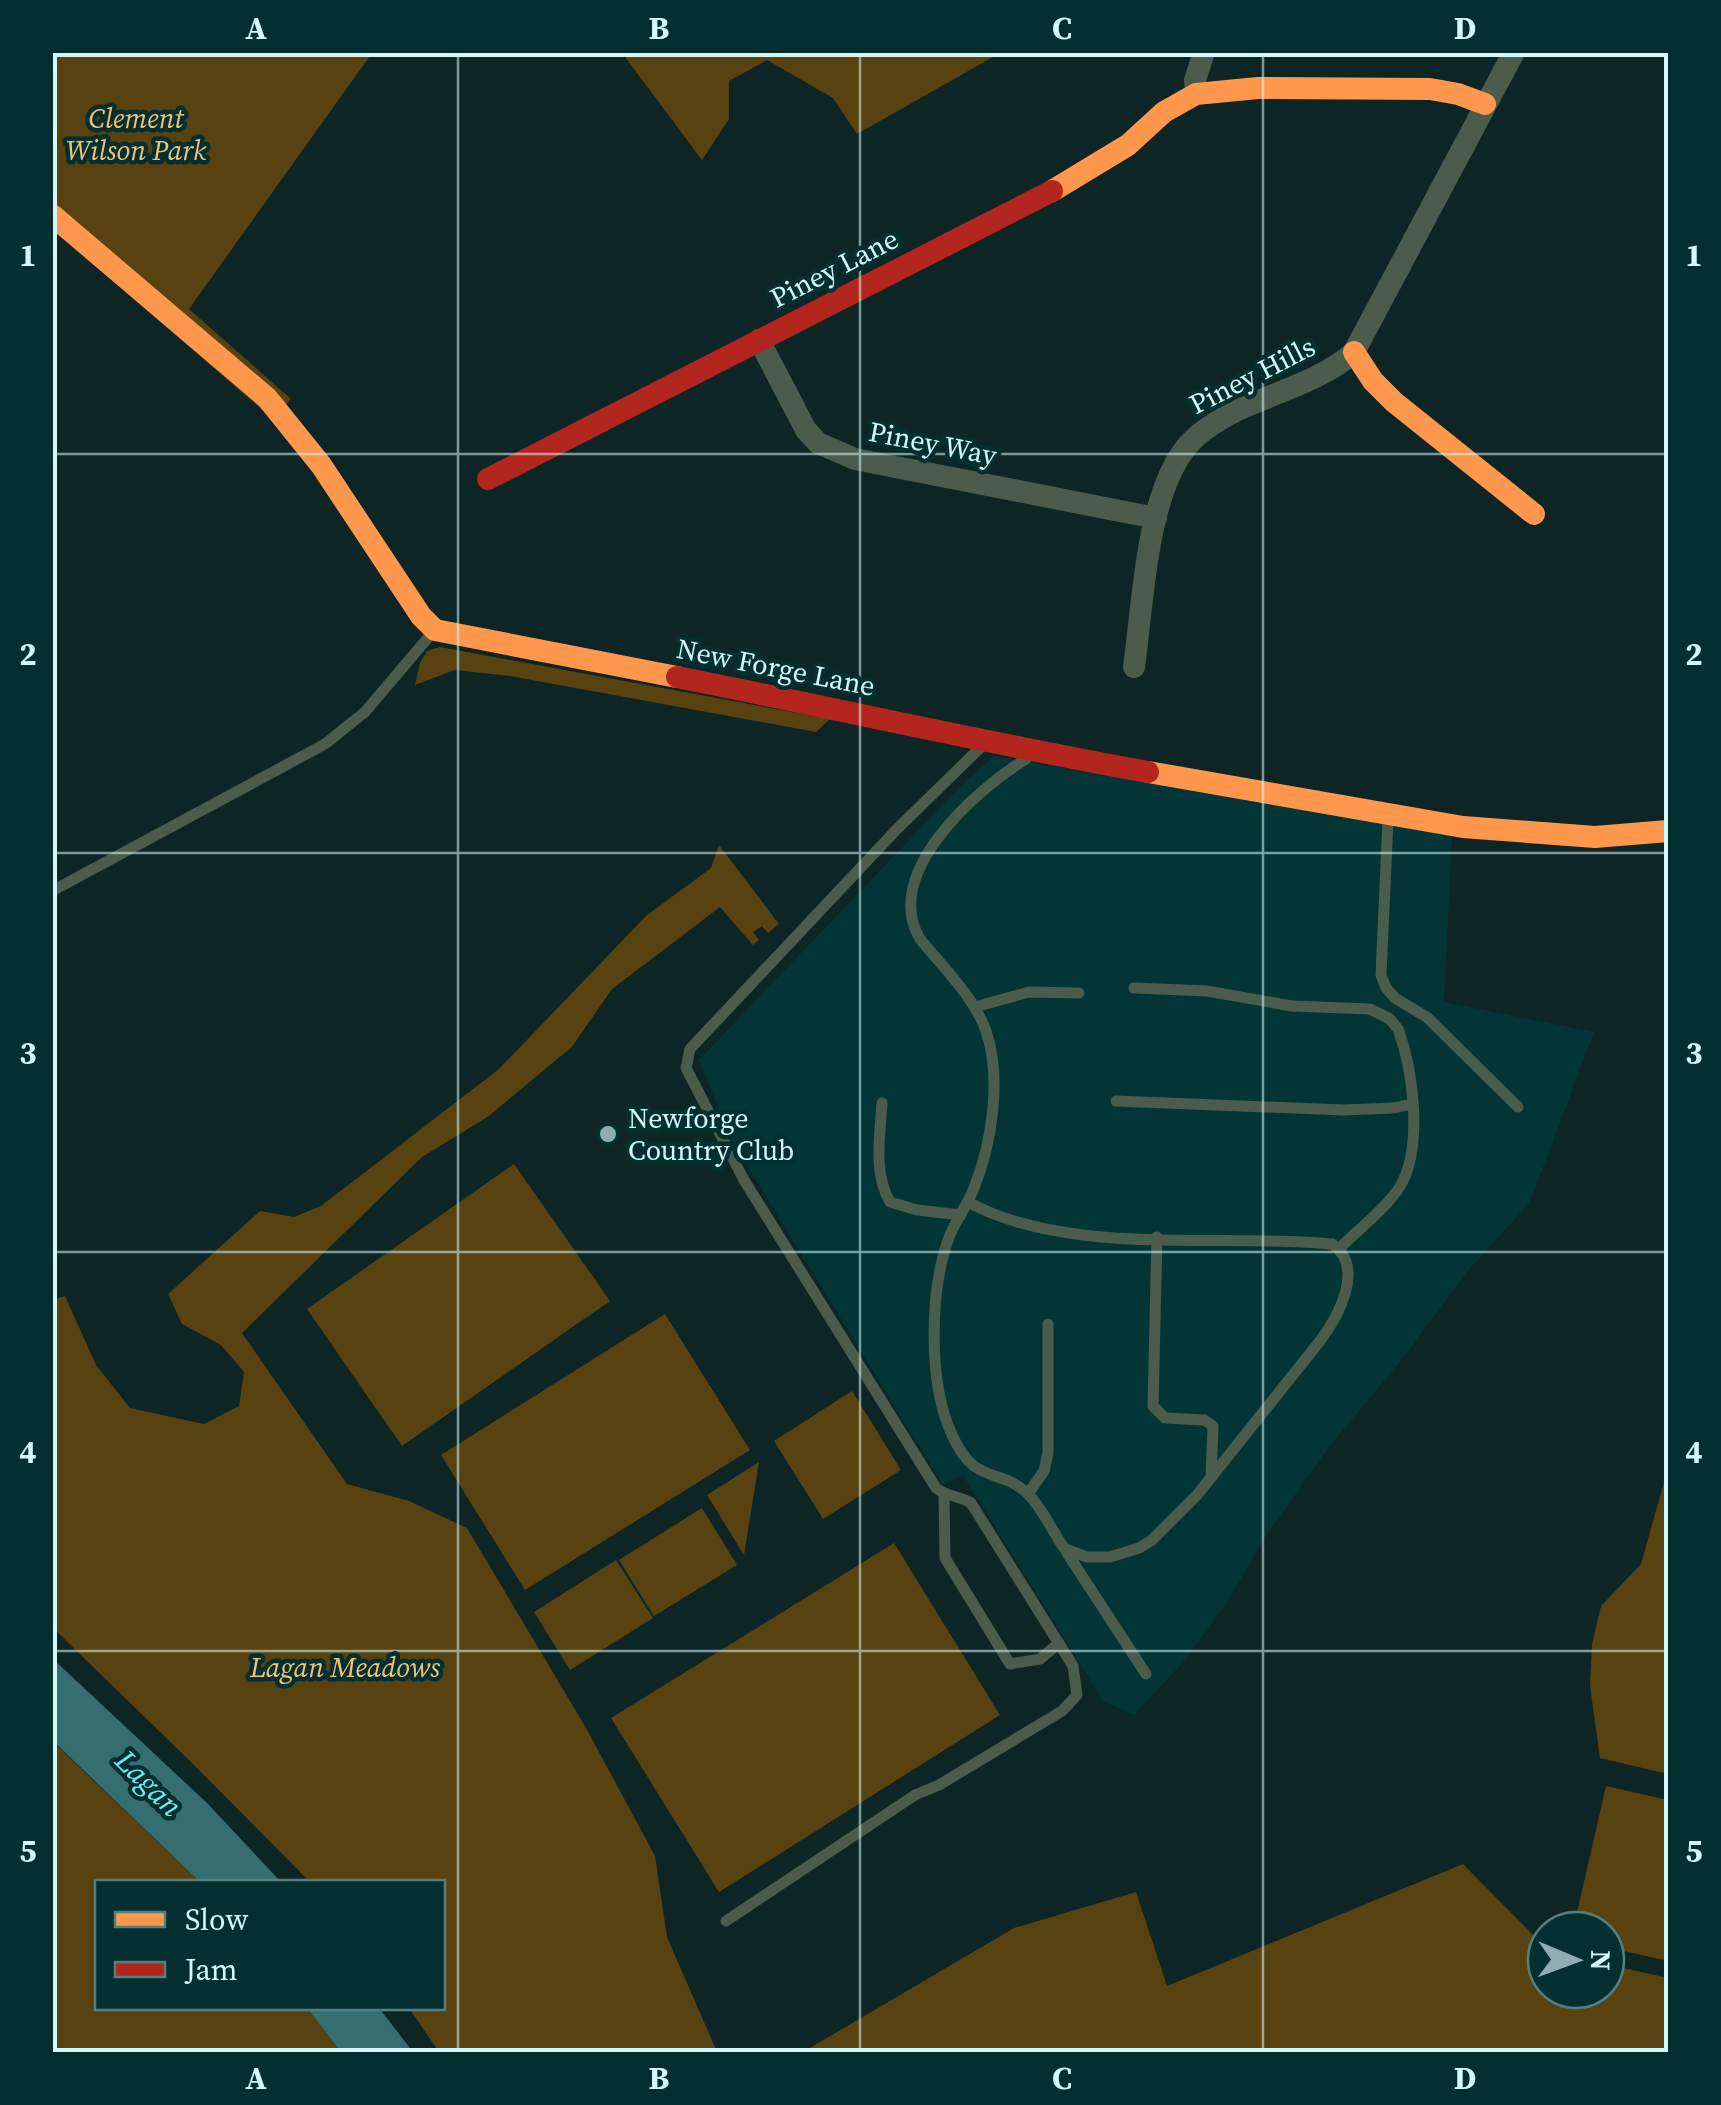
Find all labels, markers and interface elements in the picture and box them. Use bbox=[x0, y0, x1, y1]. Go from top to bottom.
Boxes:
text: A bbox=[245, 6, 267, 50]
text: B bbox=[649, 6, 670, 50]
text: C bbox=[1052, 6, 1072, 50]
text: D bbox=[1454, 6, 1476, 50]
park label: Clement Wilson Park bbox=[66, 99, 207, 169]
street label: Piney Lane bbox=[763, 220, 905, 316]
text: 1 bbox=[19, 233, 37, 277]
text: 1 bbox=[1685, 233, 1703, 277]
street label: Piney Hills bbox=[1183, 327, 1321, 423]
street label: Piney Way bbox=[866, 412, 1001, 474]
street label: New Forge Lane bbox=[674, 629, 878, 705]
text: 2 bbox=[19, 632, 37, 676]
text: 2 bbox=[1685, 632, 1703, 676]
text: 3 bbox=[19, 1031, 37, 1075]
text: 3 bbox=[1685, 1031, 1703, 1075]
place label: Newforge Country Club bbox=[628, 1099, 794, 1169]
marker: Newforge Country Club bbox=[597, 1123, 619, 1145]
text: 4 bbox=[19, 1430, 37, 1474]
text: 4 bbox=[1685, 1430, 1703, 1474]
park label: Lagan Meadows bbox=[249, 1648, 441, 1686]
water label: Lagan bbox=[106, 1740, 192, 1826]
text: 5 bbox=[19, 1829, 37, 1873]
text: 5 bbox=[1685, 1829, 1703, 1873]
legend bbox=[95, 1880, 445, 2010]
text: Slow bbox=[185, 1899, 248, 1940]
north arrow bbox=[1526, 1910, 1626, 2010]
text: Jam bbox=[184, 1949, 238, 1990]
text: N bbox=[1582, 1950, 1620, 1971]
text: A bbox=[245, 2056, 267, 2100]
text: B bbox=[649, 2056, 670, 2100]
text: C bbox=[1052, 2056, 1072, 2100]
text: D bbox=[1454, 2056, 1476, 2100]

